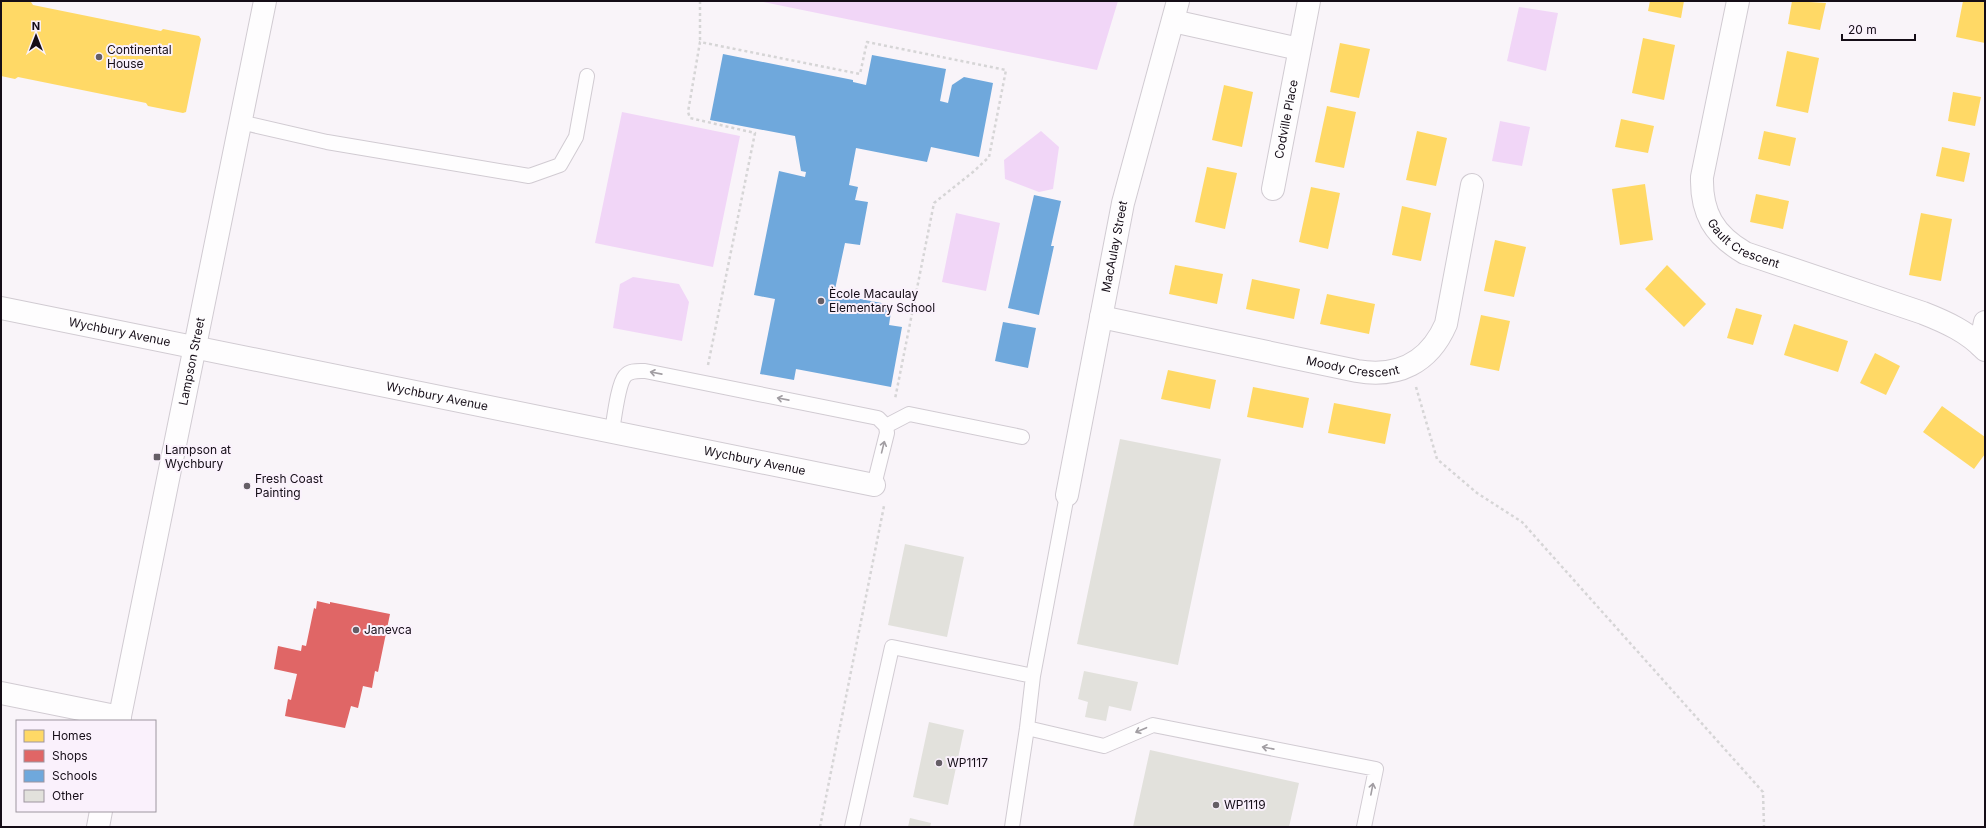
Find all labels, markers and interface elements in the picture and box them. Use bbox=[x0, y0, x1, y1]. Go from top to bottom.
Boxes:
north arrow bbox=[16, 16, 56, 56]
scale bar bbox=[1842, 16, 1915, 42]
text: N bbox=[32, 19, 40, 33]
text: 20 m bbox=[1848, 22, 1877, 37]
place label: Continental House bbox=[107, 42, 172, 71]
marker: Continental House bbox=[94, 52, 104, 62]
street label: Codville Place bbox=[1271, 78, 1301, 160]
street label: MacAulay Street bbox=[1098, 199, 1130, 293]
street label: Gault Crescent bbox=[1704, 216, 1782, 271]
place label: Ècole Macaulay Elementary School bbox=[829, 286, 935, 315]
marker: Ècole Macaulay Elementary School bbox=[816, 296, 826, 306]
street label: Wychbury Avenue bbox=[67, 314, 172, 349]
street label: Lampson Street bbox=[175, 316, 208, 406]
street label: Moody Crescent bbox=[1305, 353, 1401, 380]
one-way arrow bbox=[649, 368, 662, 376]
street label: Wychbury Avenue bbox=[385, 378, 490, 414]
one-way arrow bbox=[777, 394, 790, 402]
one-way arrow bbox=[880, 441, 888, 454]
place label: Lampson at Wychbury bbox=[165, 442, 231, 471]
street label: Wychbury Avenue bbox=[702, 443, 807, 478]
marker: Lampson at Wychbury bbox=[152, 452, 162, 462]
place label: Fresh Coast Painting bbox=[255, 471, 323, 500]
marker: Fresh Coast Painting bbox=[242, 481, 252, 491]
place label: Janevca bbox=[364, 622, 412, 637]
marker: Janevca bbox=[351, 625, 361, 635]
legend bbox=[16, 720, 156, 812]
one-way arrow bbox=[1135, 727, 1147, 734]
text: Homes bbox=[52, 728, 92, 743]
one-way arrow bbox=[1262, 743, 1275, 751]
text: Shops bbox=[52, 748, 88, 763]
place label: WP1117 bbox=[947, 755, 988, 770]
marker: WP1117 bbox=[934, 758, 944, 768]
text: Schools bbox=[52, 768, 97, 783]
one-way arrow bbox=[1368, 783, 1376, 796]
text: Other bbox=[52, 788, 84, 803]
place label: WP1119 bbox=[1224, 797, 1266, 812]
marker: WP1119 bbox=[1211, 800, 1221, 810]

